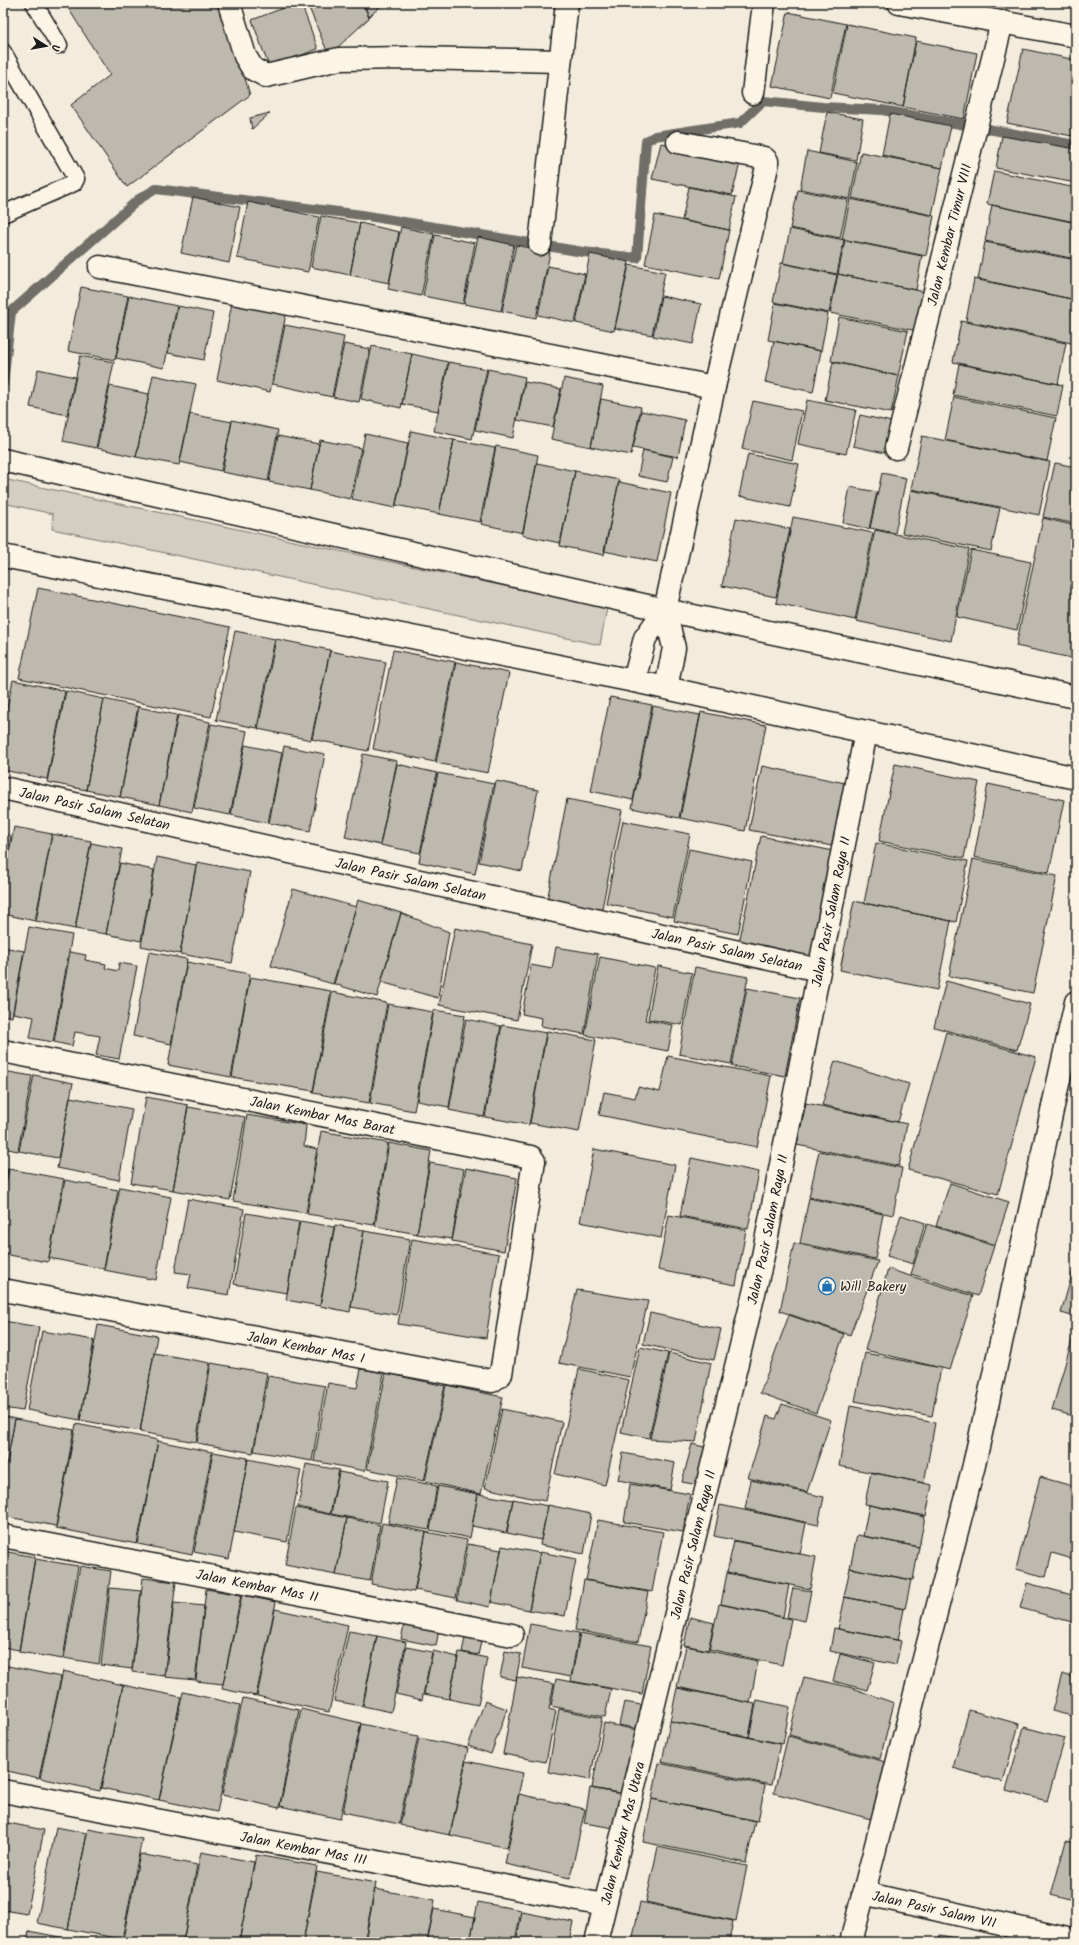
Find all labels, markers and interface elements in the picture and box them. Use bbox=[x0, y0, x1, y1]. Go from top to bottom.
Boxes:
north arrow bbox=[26, 26, 66, 66]
text: U bbox=[45, 43, 64, 53]
street label: Jalan Kembar Timur VIII bbox=[922, 161, 978, 308]
street label: Jalan Pasir Salam Selatan bbox=[17, 782, 172, 837]
street label: Jalan Pasir Salam Raya II bbox=[806, 835, 857, 989]
street label: Jalan Pasir Salam Selatan bbox=[333, 852, 488, 907]
street label: Jalan Pasir Salam Selatan bbox=[649, 923, 805, 978]
street label: Jalan Kembar Mas Barat bbox=[248, 1091, 397, 1142]
street label: Jalan Pasir Salam Raya II bbox=[742, 1153, 795, 1307]
shop icon: Will Bakery bbox=[817, 1276, 837, 1296]
place label: Will Bakery bbox=[840, 1276, 907, 1298]
street label: Jalan Kembar Mas I bbox=[245, 1326, 367, 1370]
street label: Jalan Pasir Salam Raya II bbox=[665, 1468, 723, 1622]
street label: Jalan Kembar Mas II bbox=[194, 1564, 320, 1609]
street label: Jalan Kembar Mas Utara bbox=[595, 1759, 652, 1907]
street label: Jalan Kembar Mas III bbox=[238, 1826, 369, 1872]
street label: Jalan Pasir Salam VII bbox=[870, 1885, 998, 1935]

